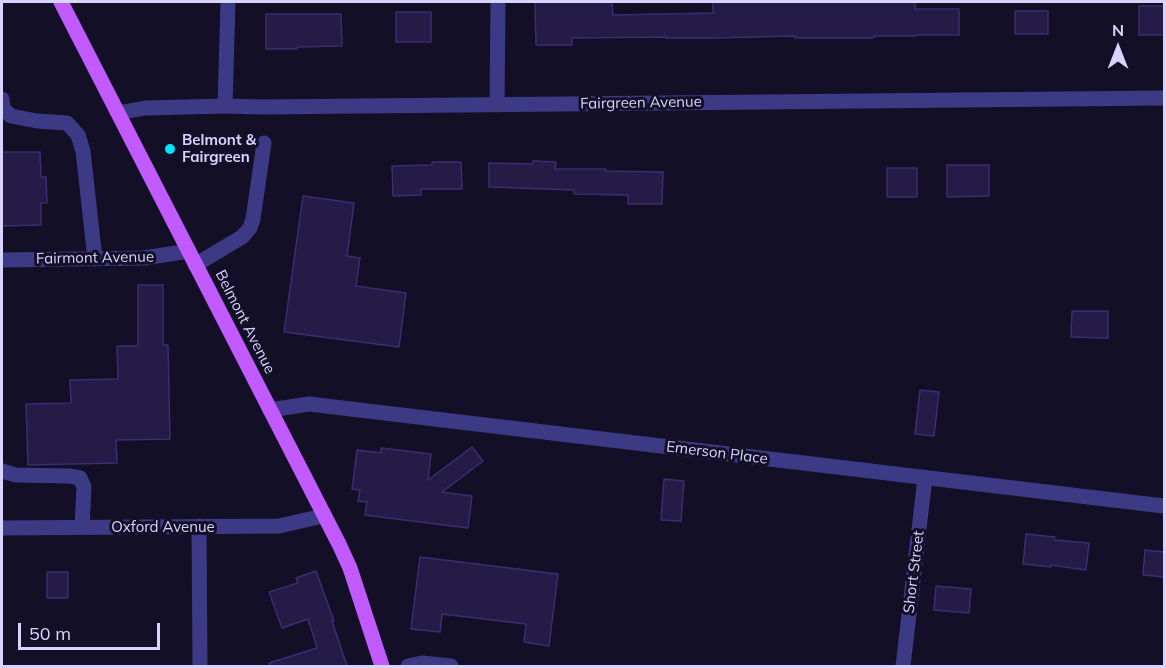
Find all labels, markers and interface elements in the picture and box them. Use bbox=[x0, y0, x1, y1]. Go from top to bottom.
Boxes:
north arrow bbox=[1088, 18, 1148, 78]
text: N bbox=[1112, 20, 1124, 40]
street label: Fairgreen Avenue bbox=[580, 93, 702, 113]
place label: Belmont & Fairgreen bbox=[182, 131, 256, 166]
marker: Belmont & Fairgreen bbox=[163, 142, 177, 156]
street label: Fairmont Avenue bbox=[36, 248, 154, 268]
street label: Belmont Avenue bbox=[211, 267, 279, 377]
street label: Emerson Place bbox=[665, 438, 769, 468]
street label: Oxford Avenue bbox=[111, 518, 215, 536]
street label: Short Street bbox=[900, 530, 928, 614]
scale bar bbox=[21, 611, 164, 649]
text: 50 m bbox=[29, 622, 71, 645]

